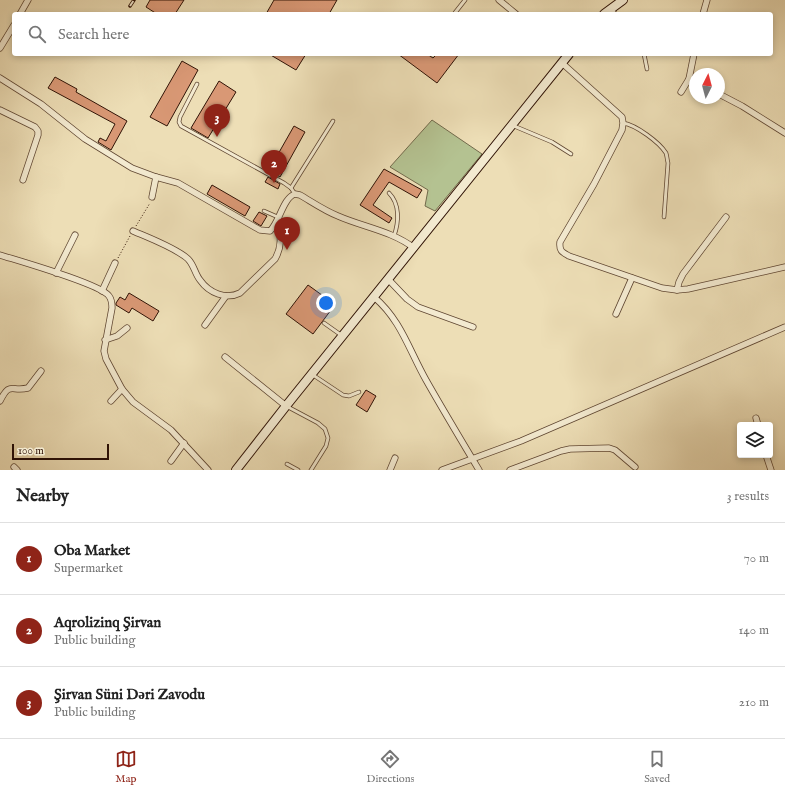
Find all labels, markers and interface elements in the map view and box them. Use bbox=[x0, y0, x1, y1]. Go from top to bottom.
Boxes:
search box bbox=[12, 12, 773, 56]
icon: search bbox=[26, 23, 48, 45]
text: Search here bbox=[58, 25, 129, 44]
north arrow bbox=[689, 68, 725, 104]
pin: 3 bbox=[204, 104, 230, 137]
pin: 2 bbox=[261, 150, 287, 183]
pin: 1 bbox=[274, 217, 300, 250]
your location bbox=[316, 293, 336, 313]
map controls bbox=[737, 422, 773, 458]
button: layers bbox=[737, 422, 773, 458]
scale bar bbox=[12, 442, 109, 461]
text: 100 m bbox=[18, 444, 44, 458]
text: Nearby bbox=[16, 486, 69, 507]
text: 3 results bbox=[727, 488, 769, 505]
text: Oba Market bbox=[54, 541, 130, 560]
text: 1 bbox=[27, 550, 31, 567]
text: 70 m bbox=[744, 550, 769, 567]
text: Supermarket bbox=[54, 560, 123, 577]
text: Aqrolizinq Şirvan bbox=[54, 613, 161, 632]
text: 2 bbox=[26, 622, 32, 639]
text: 140 m bbox=[739, 622, 769, 639]
text: Public building bbox=[54, 632, 136, 649]
text: Şirvan Süni Dəri Zavodu bbox=[54, 685, 205, 704]
text: 3 bbox=[27, 694, 31, 711]
text: 210 m bbox=[739, 694, 769, 711]
text: Public building bbox=[54, 704, 136, 721]
tab: Map bbox=[115, 748, 137, 786]
tab: Directions bbox=[367, 748, 414, 786]
tab: Saved bbox=[644, 748, 670, 786]

